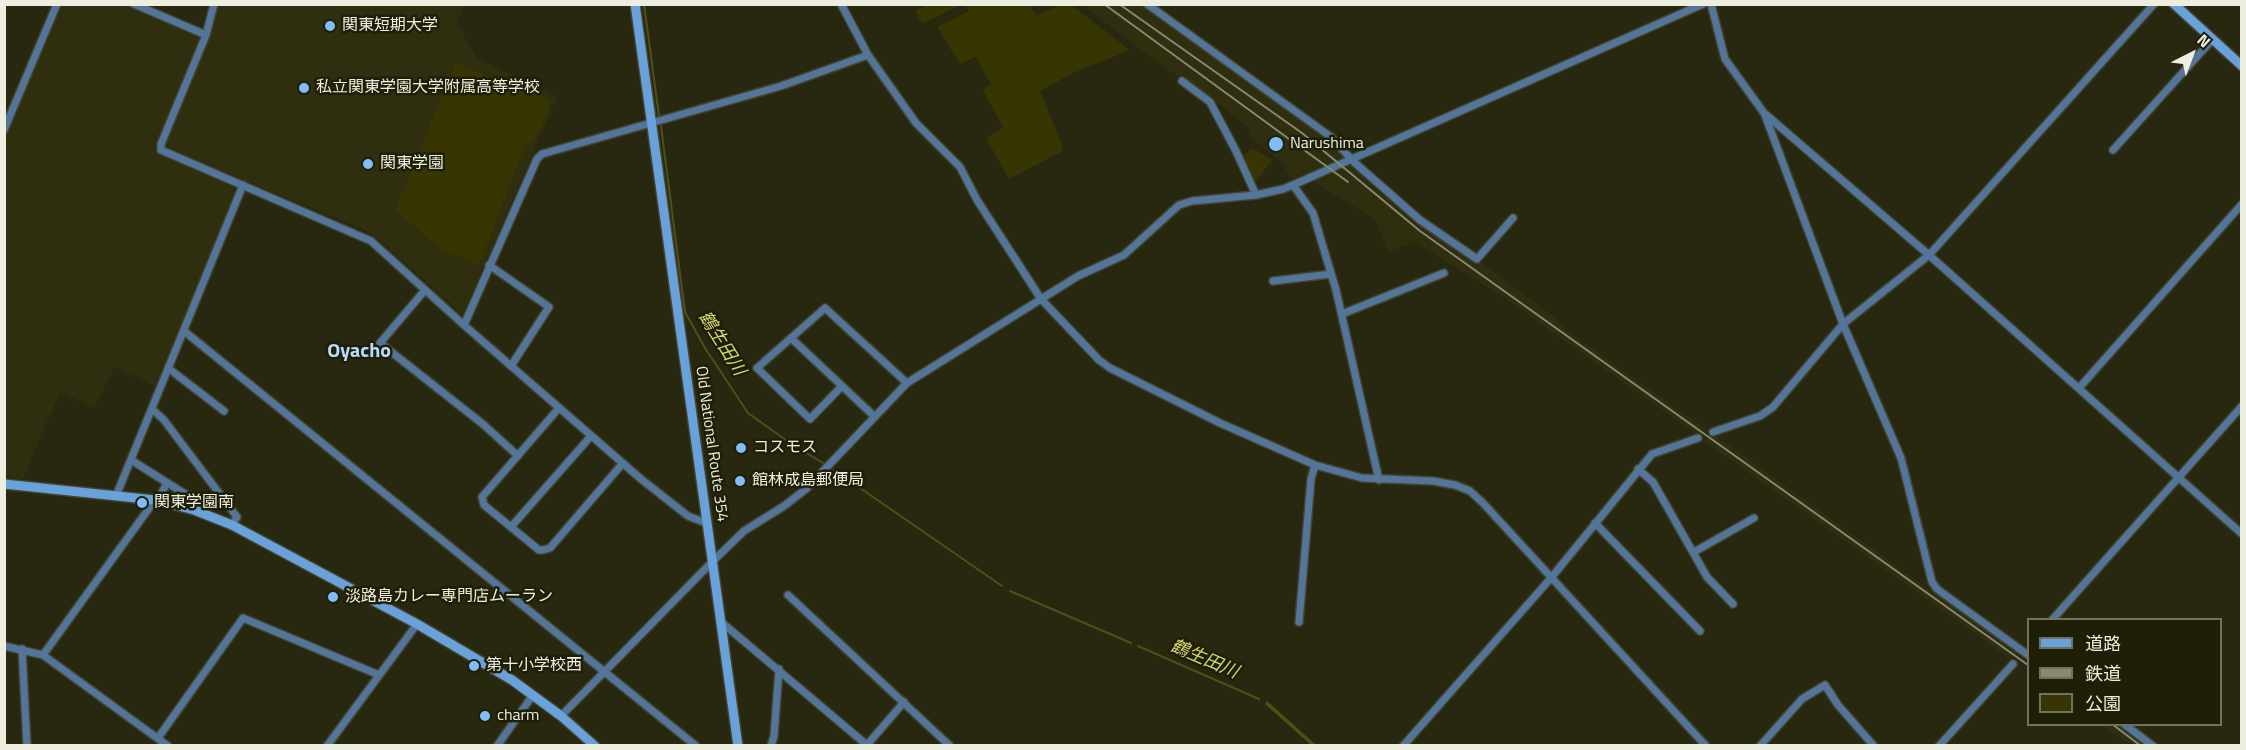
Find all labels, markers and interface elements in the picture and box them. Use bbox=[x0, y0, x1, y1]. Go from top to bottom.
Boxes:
place label: 関東短期大学 bbox=[342, 16, 438, 36]
marker: 関東短期大学 bbox=[323, 19, 337, 33]
north arrow bbox=[2162, 24, 2222, 84]
text: N bbox=[2192, 28, 2216, 53]
place label: 私立関東学園大学附属高等学校 bbox=[316, 78, 540, 98]
marker: 私立関東学園大学附属高等学校 bbox=[297, 81, 311, 95]
place label: Narushima bbox=[1290, 134, 1364, 154]
marker: Narushima bbox=[1267, 135, 1285, 153]
place label: 関東学園 bbox=[380, 154, 444, 174]
marker: 関東学園 bbox=[361, 157, 375, 171]
water label: 鶴生田川 bbox=[693, 308, 749, 380]
district label: Oyacho bbox=[327, 340, 391, 364]
street label: Old National Route 354 bbox=[691, 365, 731, 523]
place label: コスモス bbox=[753, 438, 817, 458]
marker: コスモス bbox=[734, 441, 748, 455]
place label: 館林成島郵便局 bbox=[752, 471, 864, 491]
marker: 館林成島郵便局 bbox=[733, 474, 747, 488]
place label: 関東学園南 bbox=[154, 493, 234, 513]
marker: 関東学園南 bbox=[135, 496, 149, 510]
place label: 淡路島カレー専門店ムーラン bbox=[345, 587, 553, 607]
marker: 淡路島カレー専門店ムーラン bbox=[326, 590, 340, 604]
legend bbox=[2027, 618, 2222, 726]
text: 道路 bbox=[2085, 630, 2121, 657]
water label: 鶴生田川 bbox=[1167, 636, 1241, 684]
place label: 第十小学校西 bbox=[486, 656, 582, 676]
marker: 第十小学校西 bbox=[467, 659, 481, 673]
text: 鉄道 bbox=[2085, 660, 2121, 687]
text: 公園 bbox=[2085, 690, 2121, 717]
place label: charm bbox=[497, 706, 539, 726]
marker: charm bbox=[478, 709, 492, 723]

